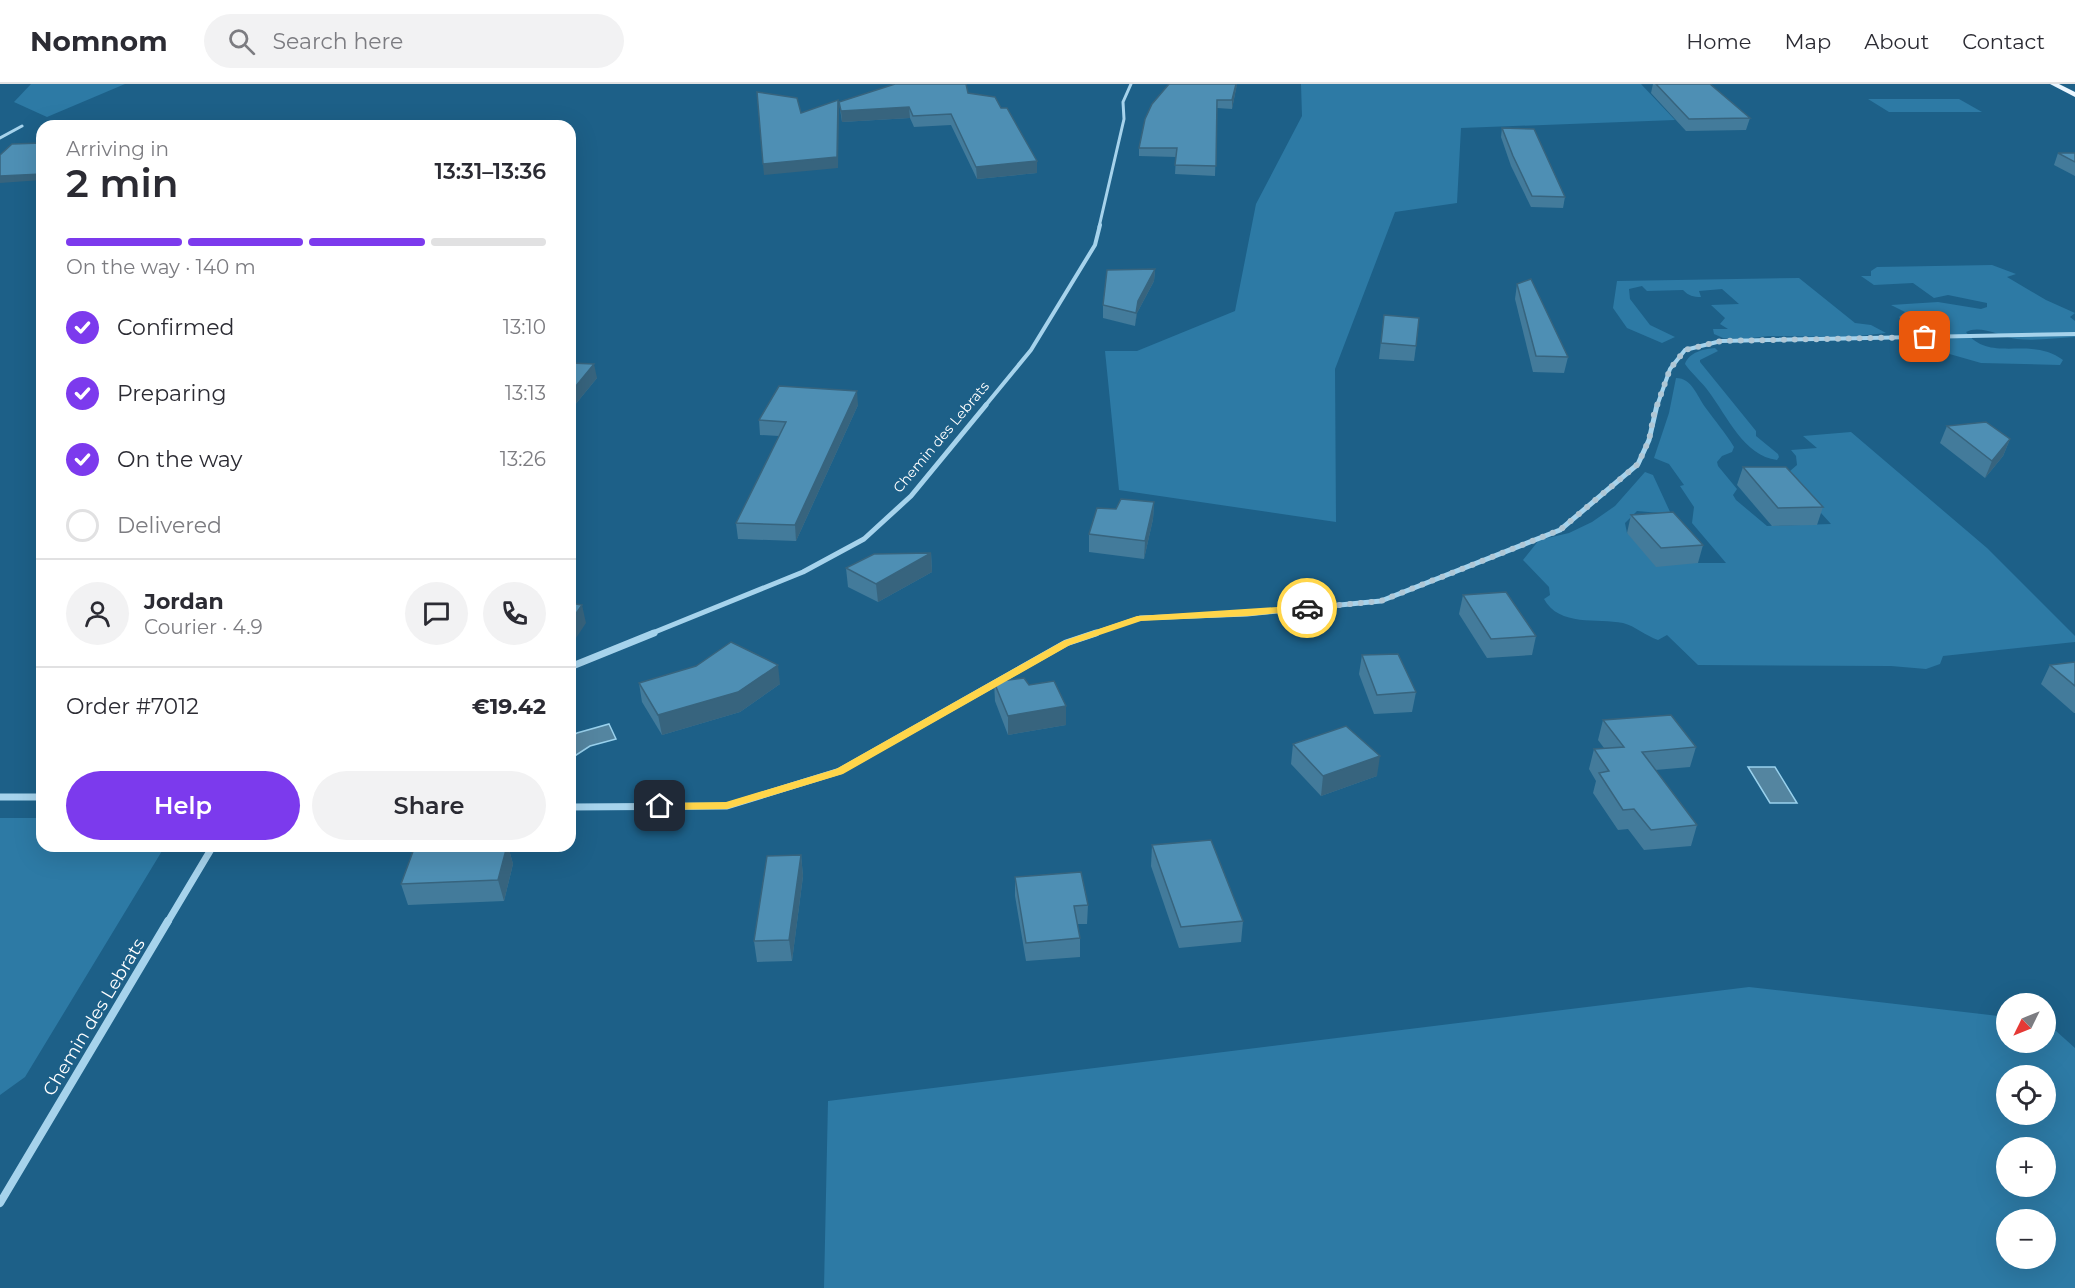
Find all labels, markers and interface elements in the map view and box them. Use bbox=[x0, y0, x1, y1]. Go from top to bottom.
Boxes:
search box bbox=[204, 14, 624, 68]
text: Nomnom bbox=[30, 24, 168, 58]
icon: search bbox=[225, 25, 258, 58]
text: Search here bbox=[273, 28, 403, 55]
text: Home bbox=[1686, 29, 1751, 54]
text: Map bbox=[1784, 29, 1831, 54]
text: About bbox=[1864, 29, 1929, 54]
text: Contact bbox=[1962, 29, 2045, 54]
text: Arriving in bbox=[66, 137, 169, 161]
text: 13:31–13:36 bbox=[435, 158, 546, 185]
text: 2 min bbox=[66, 159, 179, 207]
text: On the way · 140 m bbox=[66, 255, 256, 279]
icon: check bbox=[66, 311, 99, 344]
pin bbox=[1899, 311, 1950, 362]
text: Confirmed bbox=[117, 314, 234, 341]
text: 13:10 bbox=[503, 315, 546, 339]
icon: bag bbox=[1908, 320, 1941, 353]
icon: check bbox=[66, 377, 99, 410]
street label: Chemin des Lebrats bbox=[889, 377, 993, 496]
text: Preparing bbox=[117, 380, 226, 407]
text: 13:13 bbox=[505, 381, 546, 405]
icon: check bbox=[66, 443, 99, 476]
text: On the way bbox=[117, 446, 242, 473]
text: 13:26 bbox=[500, 447, 546, 471]
text: Delivered bbox=[117, 512, 222, 539]
courier bbox=[1277, 578, 1337, 638]
button: person bbox=[66, 582, 129, 645]
button: chat bbox=[405, 582, 468, 645]
button: phone bbox=[483, 582, 546, 645]
text: Jordan bbox=[144, 588, 224, 615]
icon: car bbox=[1291, 592, 1324, 625]
text: Courier · 4.9 bbox=[144, 615, 263, 639]
text: Order #7012 bbox=[66, 693, 199, 720]
text: €19.42 bbox=[472, 693, 546, 720]
button: Help bbox=[66, 771, 300, 840]
button: Share bbox=[312, 771, 546, 840]
pin bbox=[634, 780, 685, 831]
icon: home bbox=[643, 789, 676, 822]
street label: Chemin des Lebrats bbox=[38, 934, 150, 1100]
north arrow bbox=[1996, 993, 2056, 1053]
map controls bbox=[1996, 993, 2056, 1269]
button: locate bbox=[1996, 1065, 2056, 1125]
button: + bbox=[1996, 1137, 2056, 1197]
button: − bbox=[1996, 1209, 2056, 1269]

